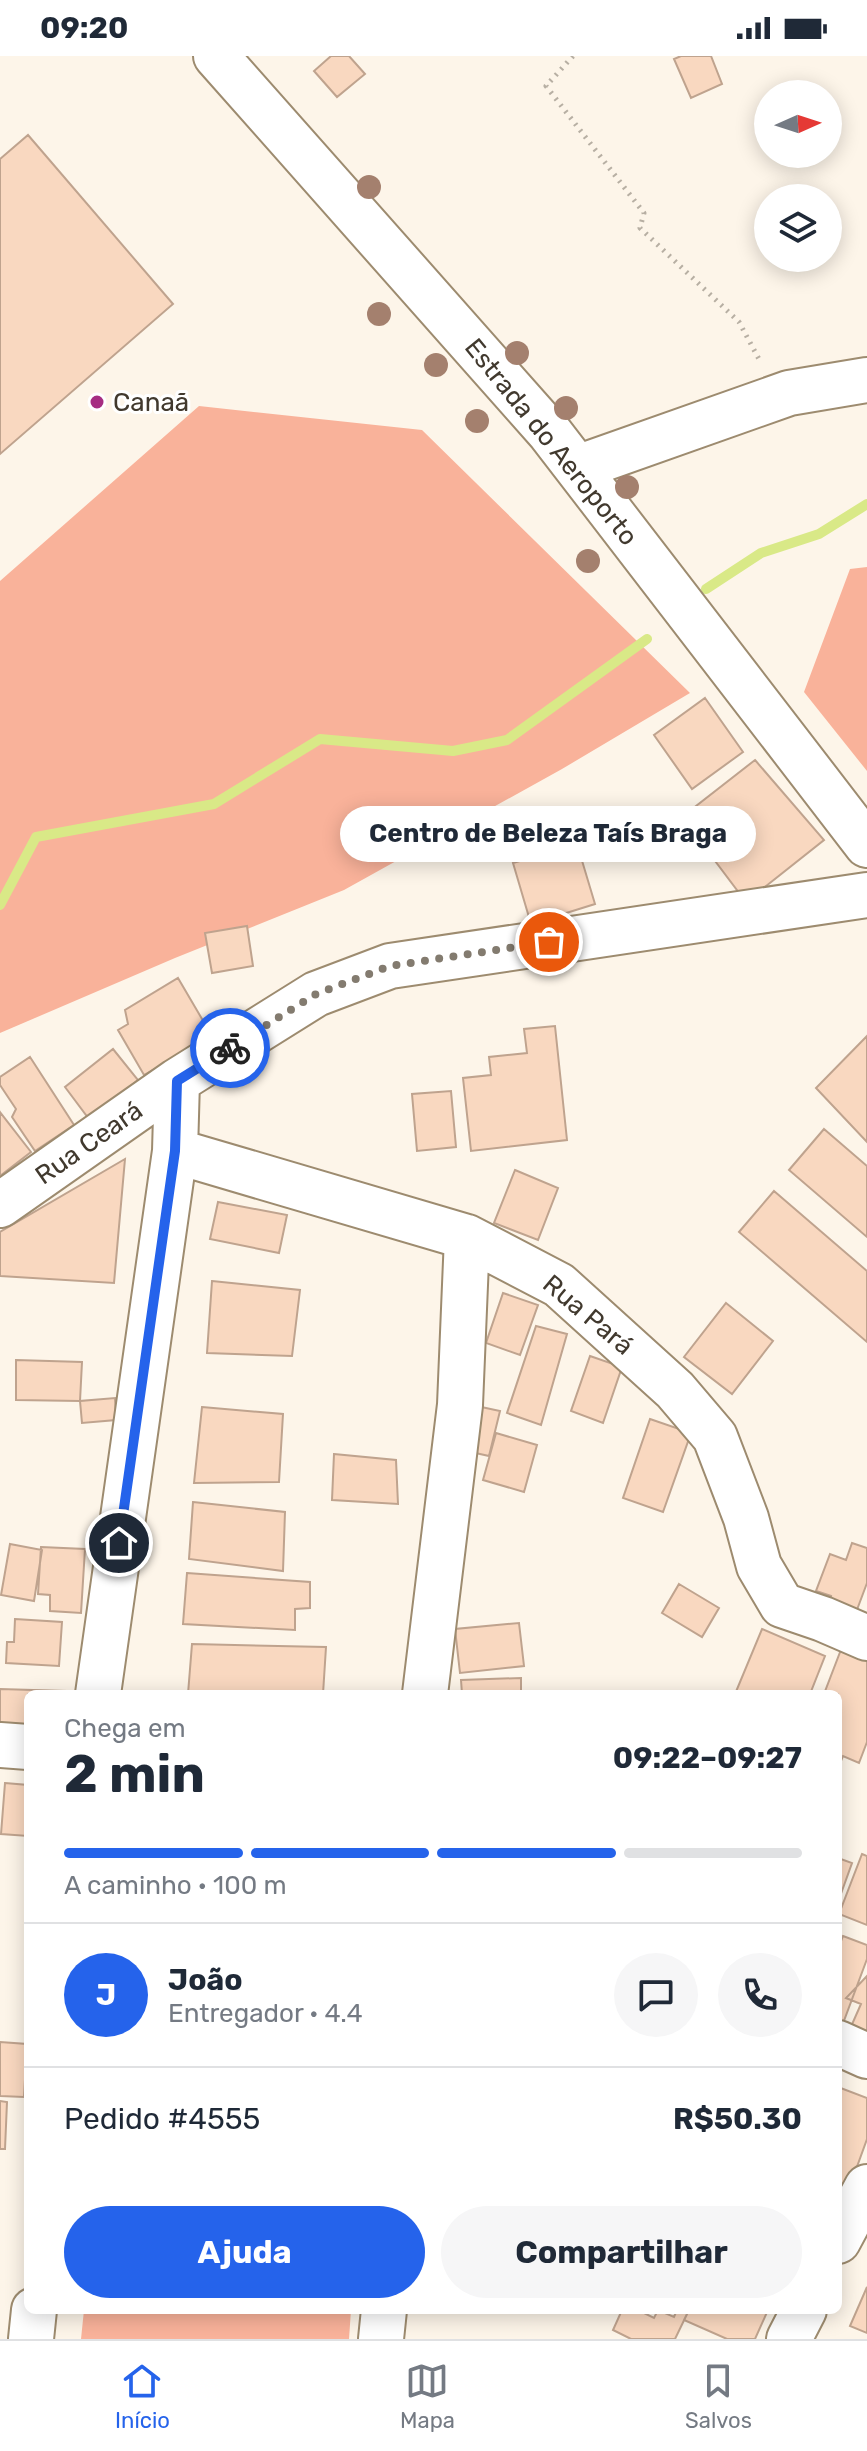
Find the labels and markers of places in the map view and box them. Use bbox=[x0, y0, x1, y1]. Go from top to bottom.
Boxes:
place label: Canaã bbox=[113, 387, 189, 418]
marker: Canaã bbox=[88, 393, 106, 411]
callout: Centro de Beleza Taís Braga bbox=[341, 806, 757, 862]
pin bbox=[515, 908, 583, 976]
pin bbox=[85, 1509, 153, 1577]

